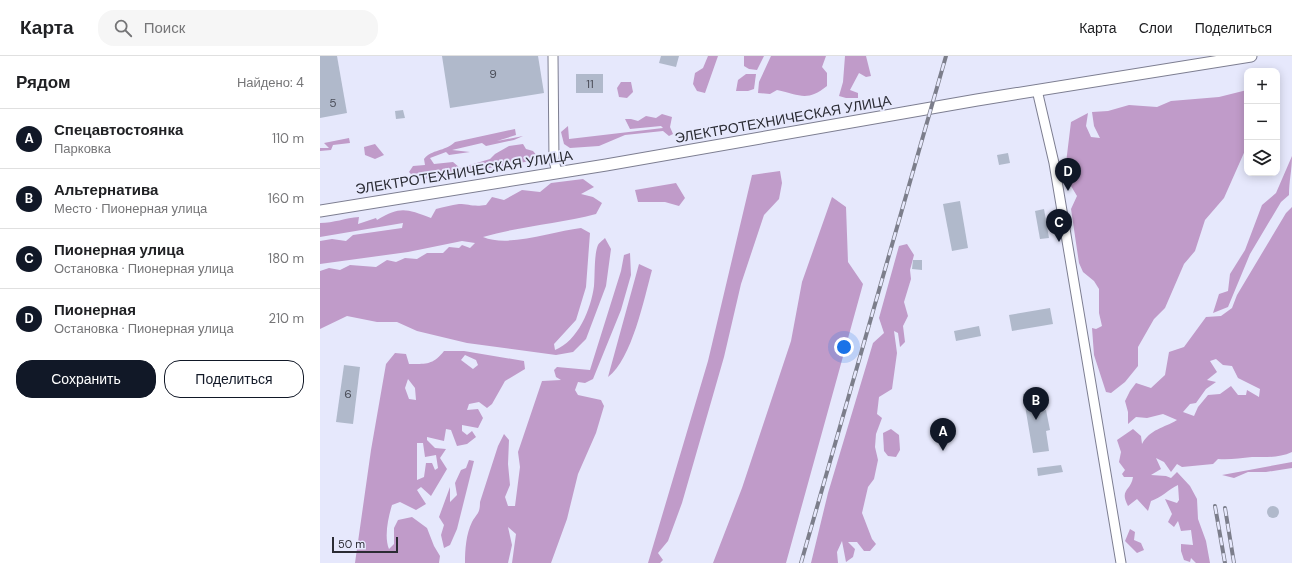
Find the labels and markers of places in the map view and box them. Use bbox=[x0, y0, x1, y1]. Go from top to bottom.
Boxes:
pin: D bbox=[1055, 158, 1081, 191]
pin: C bbox=[1046, 209, 1072, 242]
pin: B bbox=[1023, 387, 1049, 420]
pin: A bbox=[930, 418, 956, 451]

